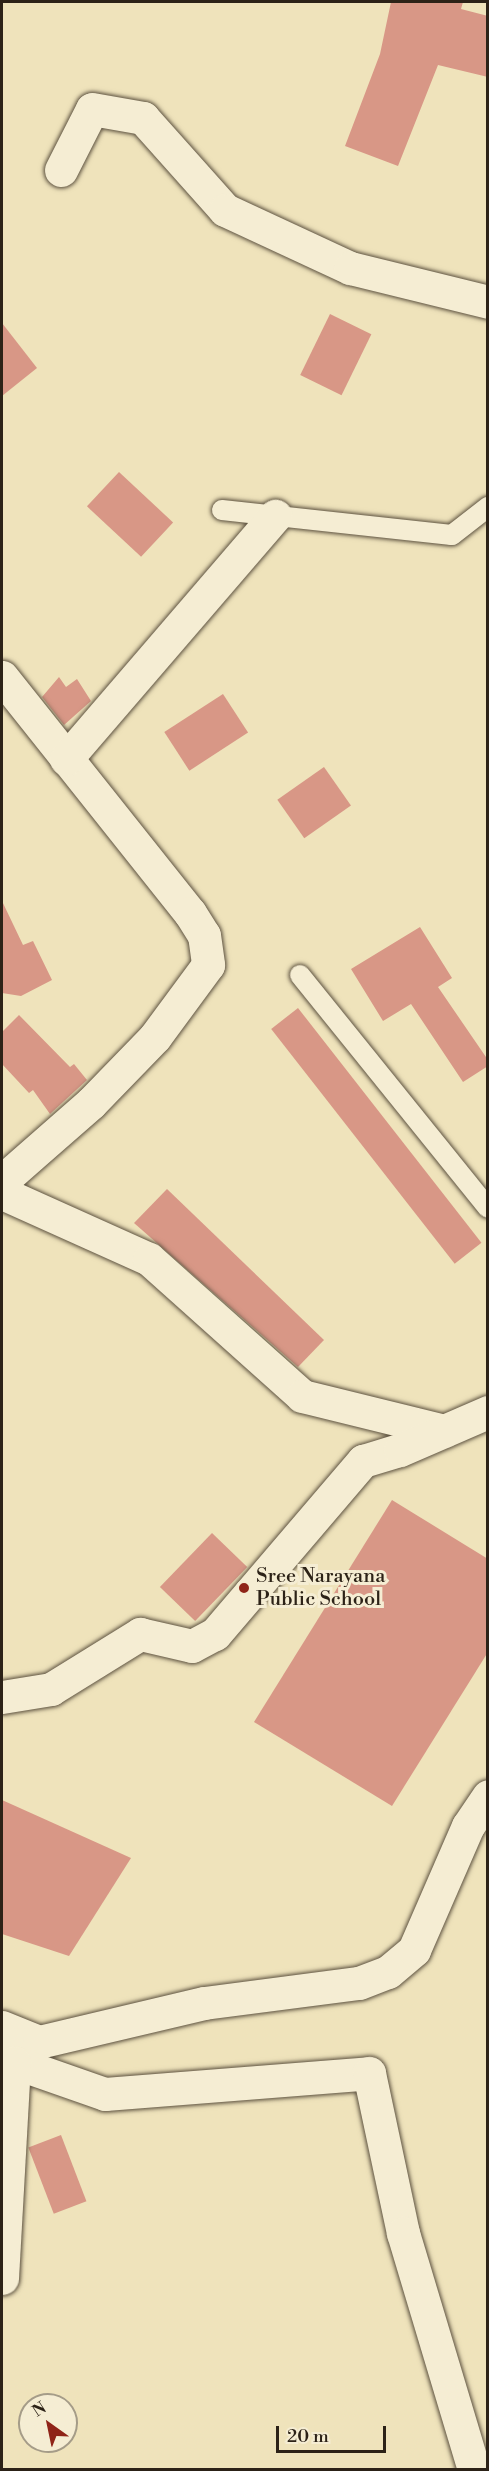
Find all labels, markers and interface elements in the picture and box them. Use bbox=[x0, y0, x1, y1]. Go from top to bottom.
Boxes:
place label: Sree Narayana Public School bbox=[256, 1564, 385, 1611]
marker: Sree Narayana Public School bbox=[237, 1581, 251, 1595]
north arrow bbox=[18, 2393, 78, 2453]
text: N bbox=[29, 2398, 50, 2421]
scale bar bbox=[279, 2414, 388, 2452]
text: 20 m bbox=[287, 2425, 329, 2448]

